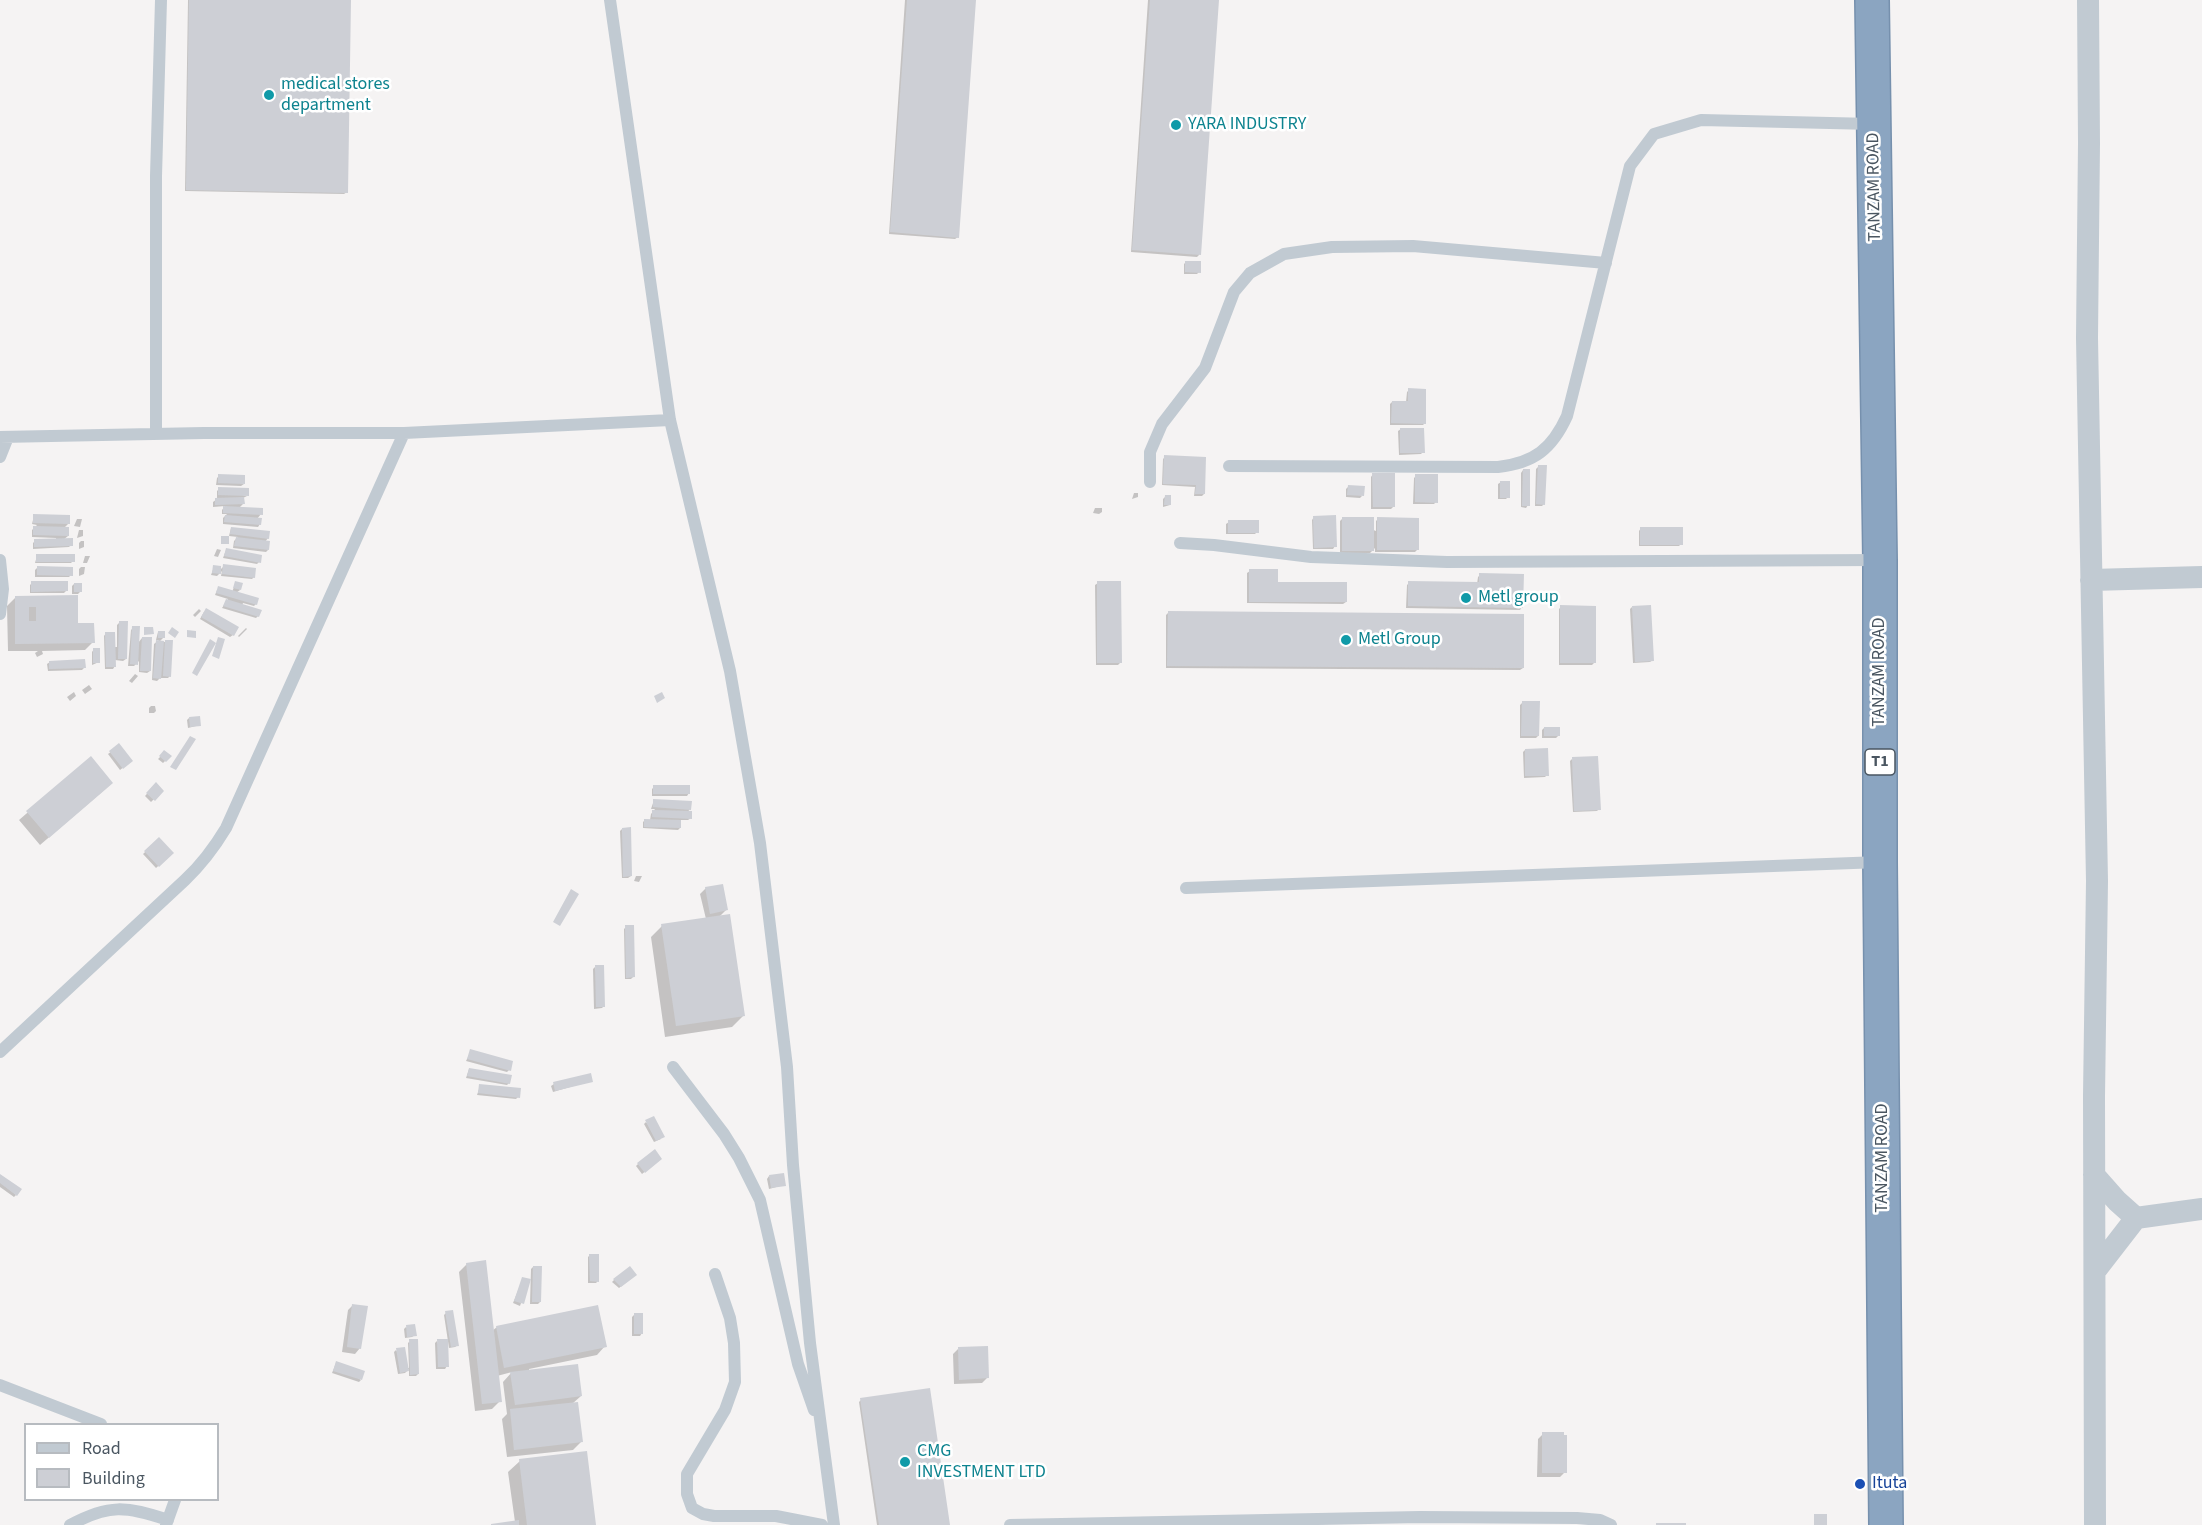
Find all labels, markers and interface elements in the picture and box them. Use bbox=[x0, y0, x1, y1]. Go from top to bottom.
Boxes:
place label: medical stores department bbox=[281, 74, 390, 116]
marker: medical stores department bbox=[262, 88, 276, 102]
place label: YARA INDUSTRY bbox=[1188, 114, 1306, 136]
marker: YARA INDUSTRY bbox=[1169, 118, 1183, 132]
street label: TANZAM ROAD bbox=[1863, 132, 1887, 242]
place label: Metl group bbox=[1478, 587, 1559, 609]
marker: Metl group bbox=[1459, 591, 1473, 605]
street label: TANZAM ROAD bbox=[1869, 617, 1891, 727]
place label: Metl Group bbox=[1358, 629, 1441, 651]
marker: Metl Group bbox=[1339, 633, 1353, 647]
road number: T1 bbox=[1865, 749, 1895, 775]
street label: TANZAM ROAD bbox=[1872, 1103, 1894, 1213]
legend bbox=[24, 1423, 219, 1501]
text: Road bbox=[82, 1436, 121, 1461]
place label: CMG INVESTMENT LTD bbox=[917, 1441, 1046, 1484]
marker: CMG INVESTMENT LTD bbox=[898, 1455, 912, 1469]
text: Building bbox=[82, 1466, 145, 1491]
place label: Ituta bbox=[1872, 1473, 1907, 1495]
marker: Ituta bbox=[1853, 1477, 1867, 1491]

